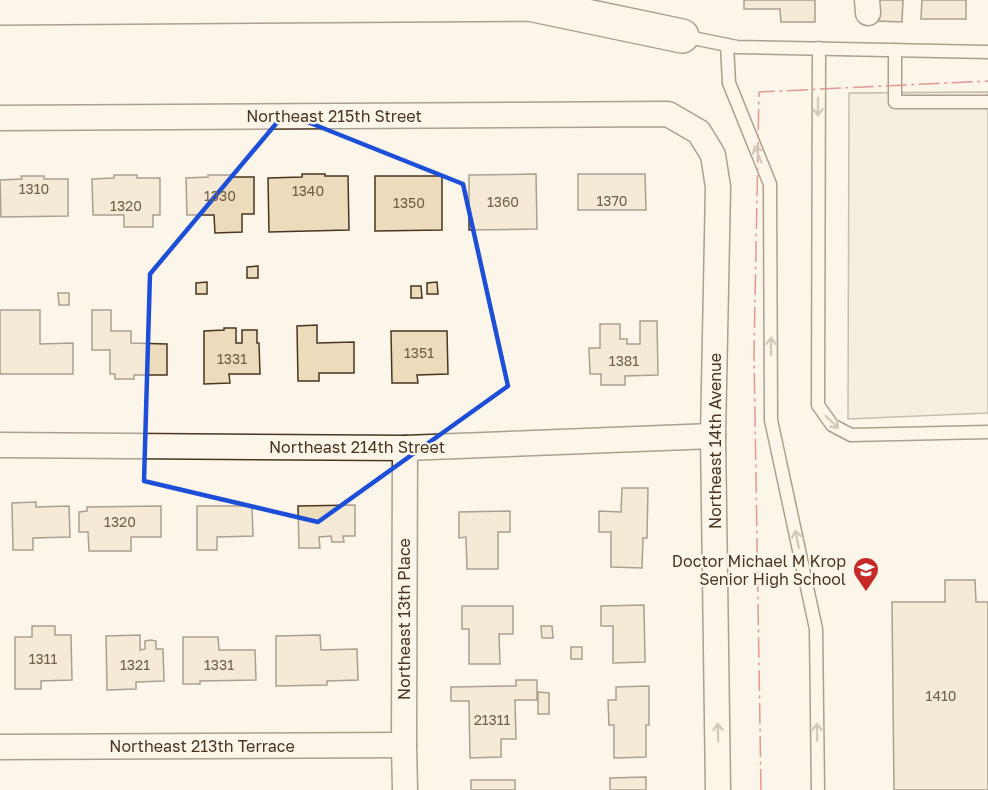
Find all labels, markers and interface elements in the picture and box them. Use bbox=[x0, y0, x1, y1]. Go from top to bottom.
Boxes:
one-way arrow bbox=[812, 96, 824, 116]
street label: Northeast 215th Street bbox=[246, 106, 422, 126]
one-way arrow bbox=[752, 145, 763, 163]
house number: 1310 bbox=[19, 180, 49, 197]
house number: 1340 bbox=[292, 182, 324, 199]
house number: 1330 bbox=[204, 187, 236, 204]
house number: 1370 bbox=[596, 192, 628, 209]
house number: 1360 bbox=[487, 193, 519, 210]
house number: 1350 bbox=[393, 194, 425, 211]
house number: 1320 bbox=[110, 197, 142, 214]
one-way arrow bbox=[765, 337, 777, 357]
house number: 1351 bbox=[404, 344, 434, 361]
house number: 1331 bbox=[217, 350, 247, 367]
house number: 1381 bbox=[609, 352, 639, 369]
street label: Northeast 14th Avenue bbox=[705, 353, 725, 529]
one-way arrow bbox=[825, 415, 840, 429]
street label: Northeast 214th Street bbox=[269, 437, 445, 457]
house number: 1320 bbox=[104, 513, 136, 530]
one-way arrow bbox=[790, 529, 802, 548]
street label: Northeast 13th Place bbox=[394, 538, 414, 700]
place label: Doctor Michael M Krop Senior High School bbox=[672, 551, 846, 589]
school or university icon: Doctor Michael M Krop Senior High School bbox=[851, 555, 881, 593]
house number: 1311 bbox=[29, 650, 57, 667]
house number: 1321 bbox=[120, 656, 150, 673]
house number: 1331 bbox=[204, 656, 234, 673]
house number: 1410 bbox=[926, 687, 956, 704]
house number: 21311 bbox=[474, 711, 511, 728]
one-way arrow bbox=[712, 722, 723, 742]
one-way arrow bbox=[812, 722, 823, 742]
street label: Northeast 213th Terrace bbox=[109, 736, 295, 756]

